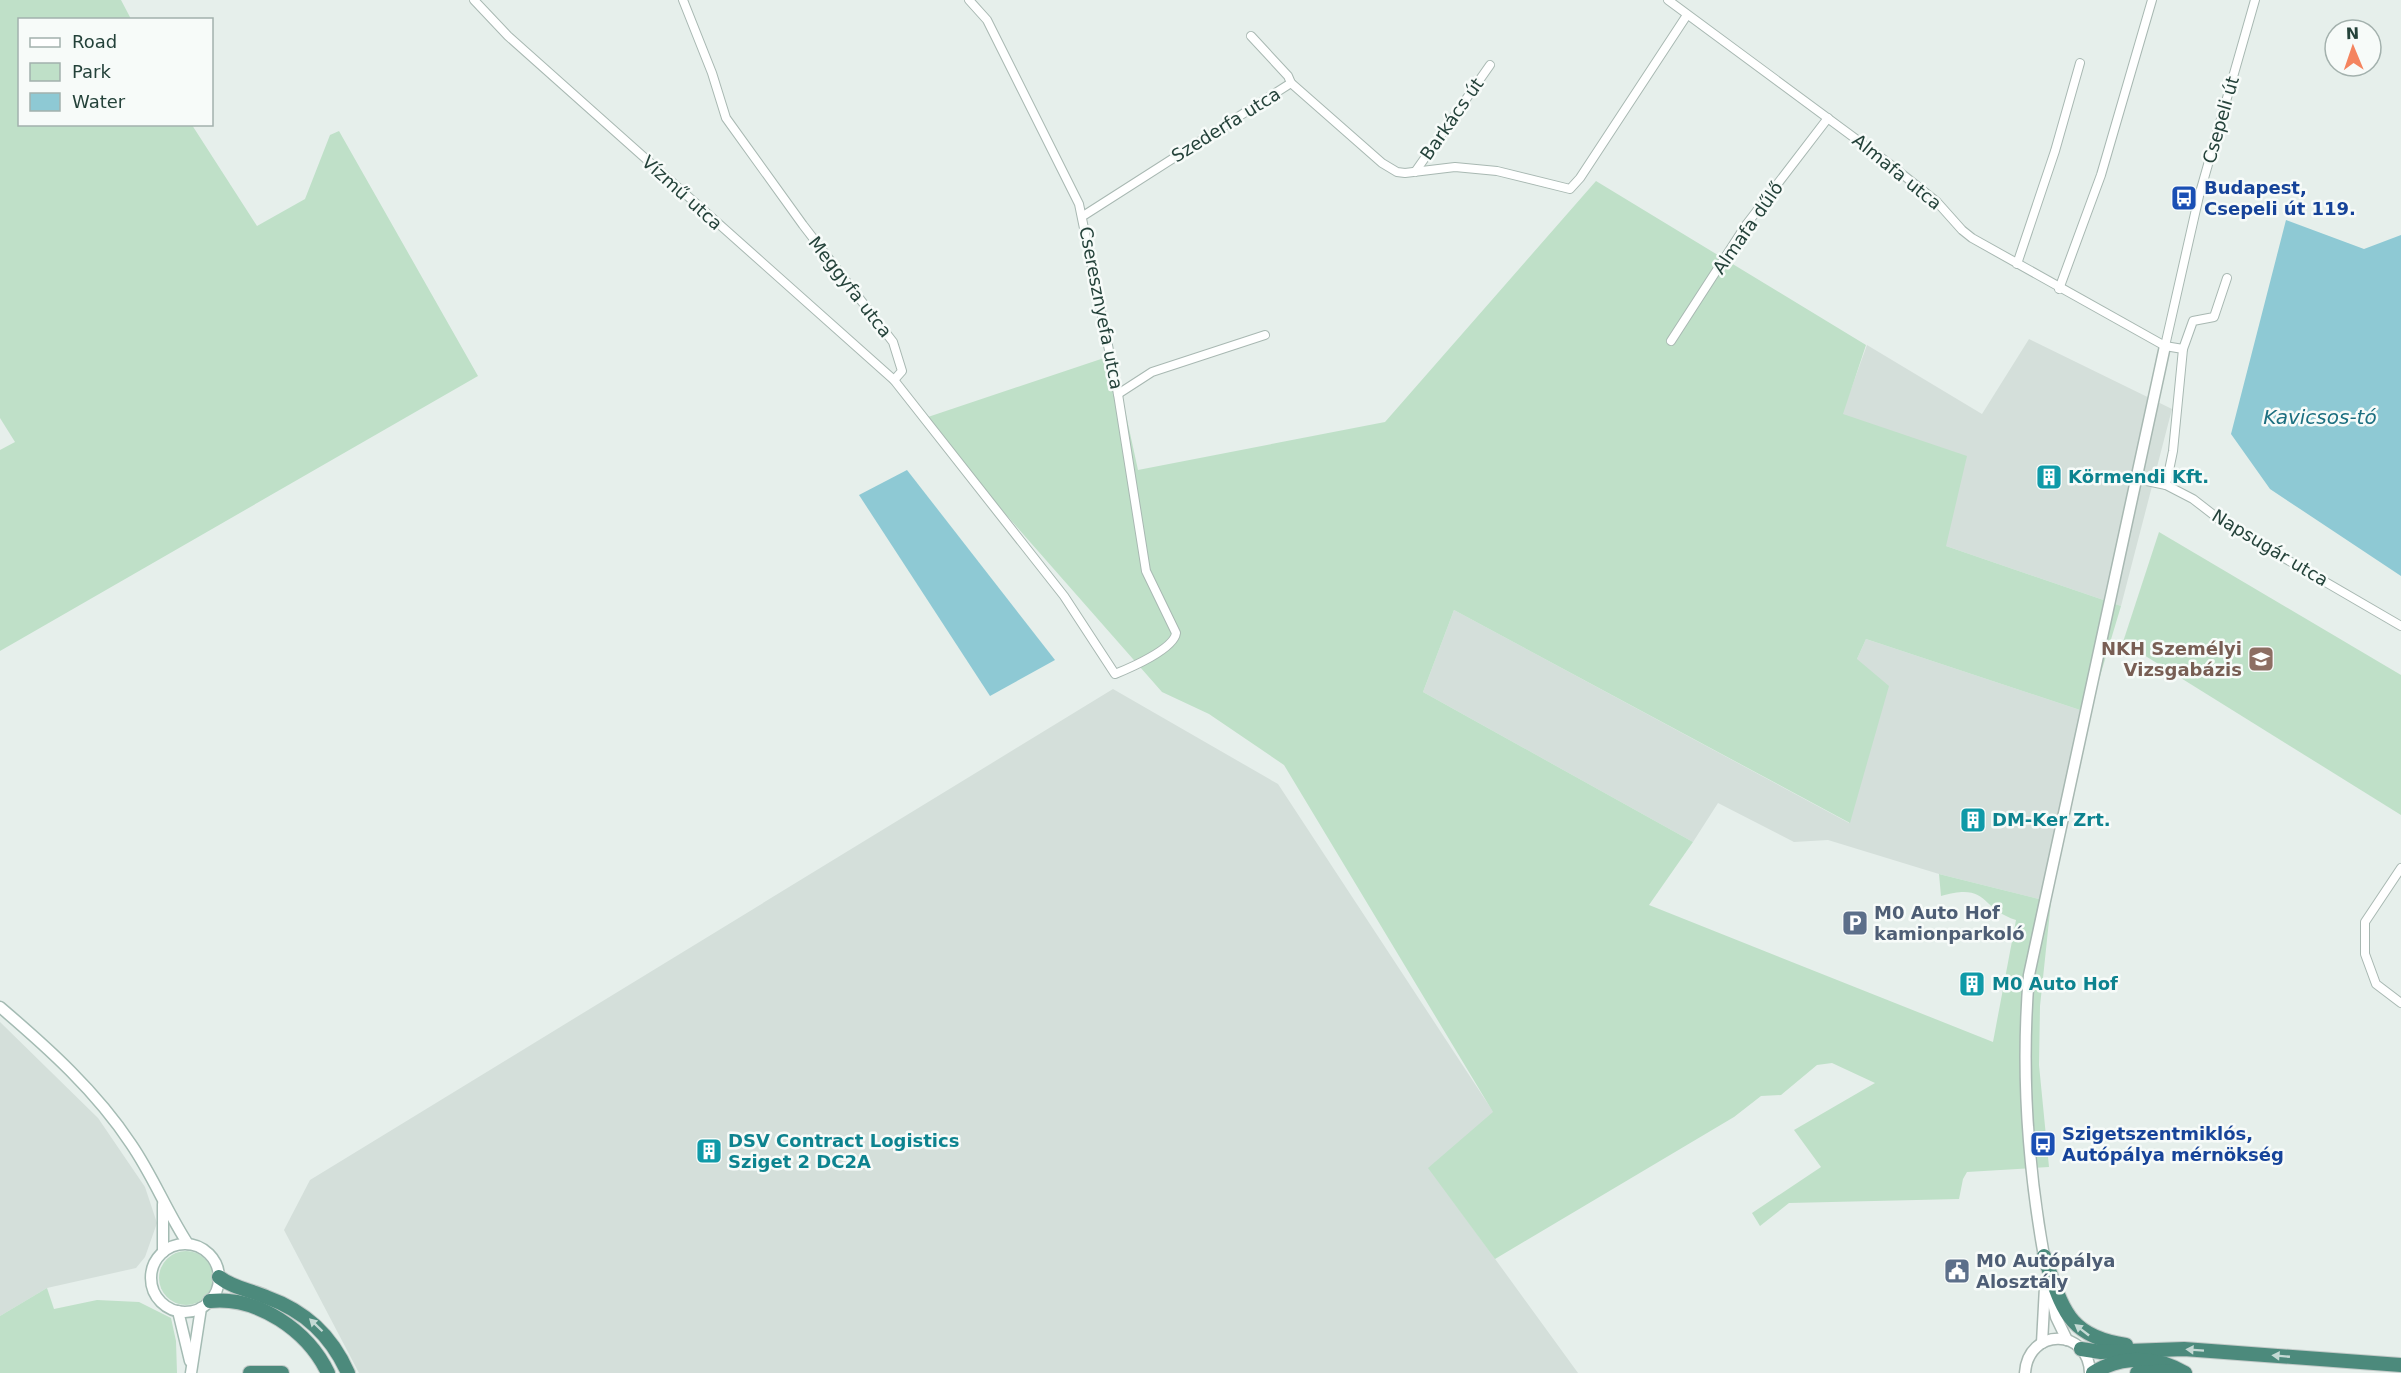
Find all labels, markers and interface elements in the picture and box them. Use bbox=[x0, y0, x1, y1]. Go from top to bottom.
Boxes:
legend bbox=[18, 18, 213, 126]
north arrow bbox=[2323, 18, 2383, 78]
text: N bbox=[2345, 24, 2360, 43]
text: Road bbox=[72, 31, 117, 52]
text: Park bbox=[72, 61, 111, 82]
street label: Barkács út bbox=[1416, 74, 1488, 164]
street label: Csepeli út bbox=[2198, 74, 2243, 166]
street label: Szederfa utca bbox=[1167, 83, 1284, 166]
text: Water bbox=[72, 91, 126, 112]
street label: Almafa utca bbox=[1849, 129, 1946, 214]
street label: Vízmű utca bbox=[638, 151, 727, 234]
place label: Budapest, Csepeli út 119. bbox=[2204, 177, 2356, 219]
street label: Almafa dűlő bbox=[1708, 178, 1787, 278]
bus stop icon: Budapest, Csepeli út 119. bbox=[2169, 183, 2199, 213]
street label: Cseresznyefa utca bbox=[1075, 225, 1128, 391]
street label: Meggyfa utca bbox=[804, 232, 896, 341]
water label: Kavicsos-tó bbox=[2263, 405, 2377, 429]
building icon: Körmendi Kft. bbox=[2034, 462, 2064, 492]
place label: Körmendi Kft. bbox=[2068, 466, 2209, 487]
street label: Napsugár utca bbox=[2208, 505, 2332, 590]
place label: NKH Személyi Vizsgabázis bbox=[2101, 638, 2242, 680]
school or university icon: NKH Személyi Vizsgabázis bbox=[2246, 644, 2276, 674]
building icon: DM-Ker Zrt. bbox=[1958, 805, 1988, 835]
place label: DM-Ker Zrt. bbox=[1992, 809, 2111, 830]
place label: M0 Auto Hof kamionparkoló bbox=[1874, 902, 2025, 944]
parking icon: M0 Auto Hof kamionparkoló bbox=[1840, 908, 1870, 938]
building icon: M0 Auto Hof bbox=[1957, 969, 1987, 999]
place label: M0 Auto Hof bbox=[1992, 973, 2118, 994]
place label: Szigetszentmiklós, Autópálya mérnökség bbox=[2062, 1123, 2284, 1165]
bus stop icon: Szigetszentmiklós, Autópálya mérnökség bbox=[2028, 1129, 2058, 1159]
place label: DSV Contract Logistics Sziget 2 DC2A bbox=[728, 1130, 959, 1172]
building icon: DSV Contract Logistics Sziget 2 DC2A bbox=[694, 1136, 724, 1166]
place label: M0 Autópálya Alosztály bbox=[1976, 1250, 2116, 1292]
public building icon: M0 Autópálya Alosztály bbox=[1942, 1256, 1972, 1286]
one-way arrow bbox=[308, 1318, 323, 1332]
one-way arrow bbox=[2075, 1325, 2090, 1337]
one-way arrow bbox=[2185, 1345, 2204, 1355]
one-way arrow bbox=[2272, 1351, 2291, 1361]

